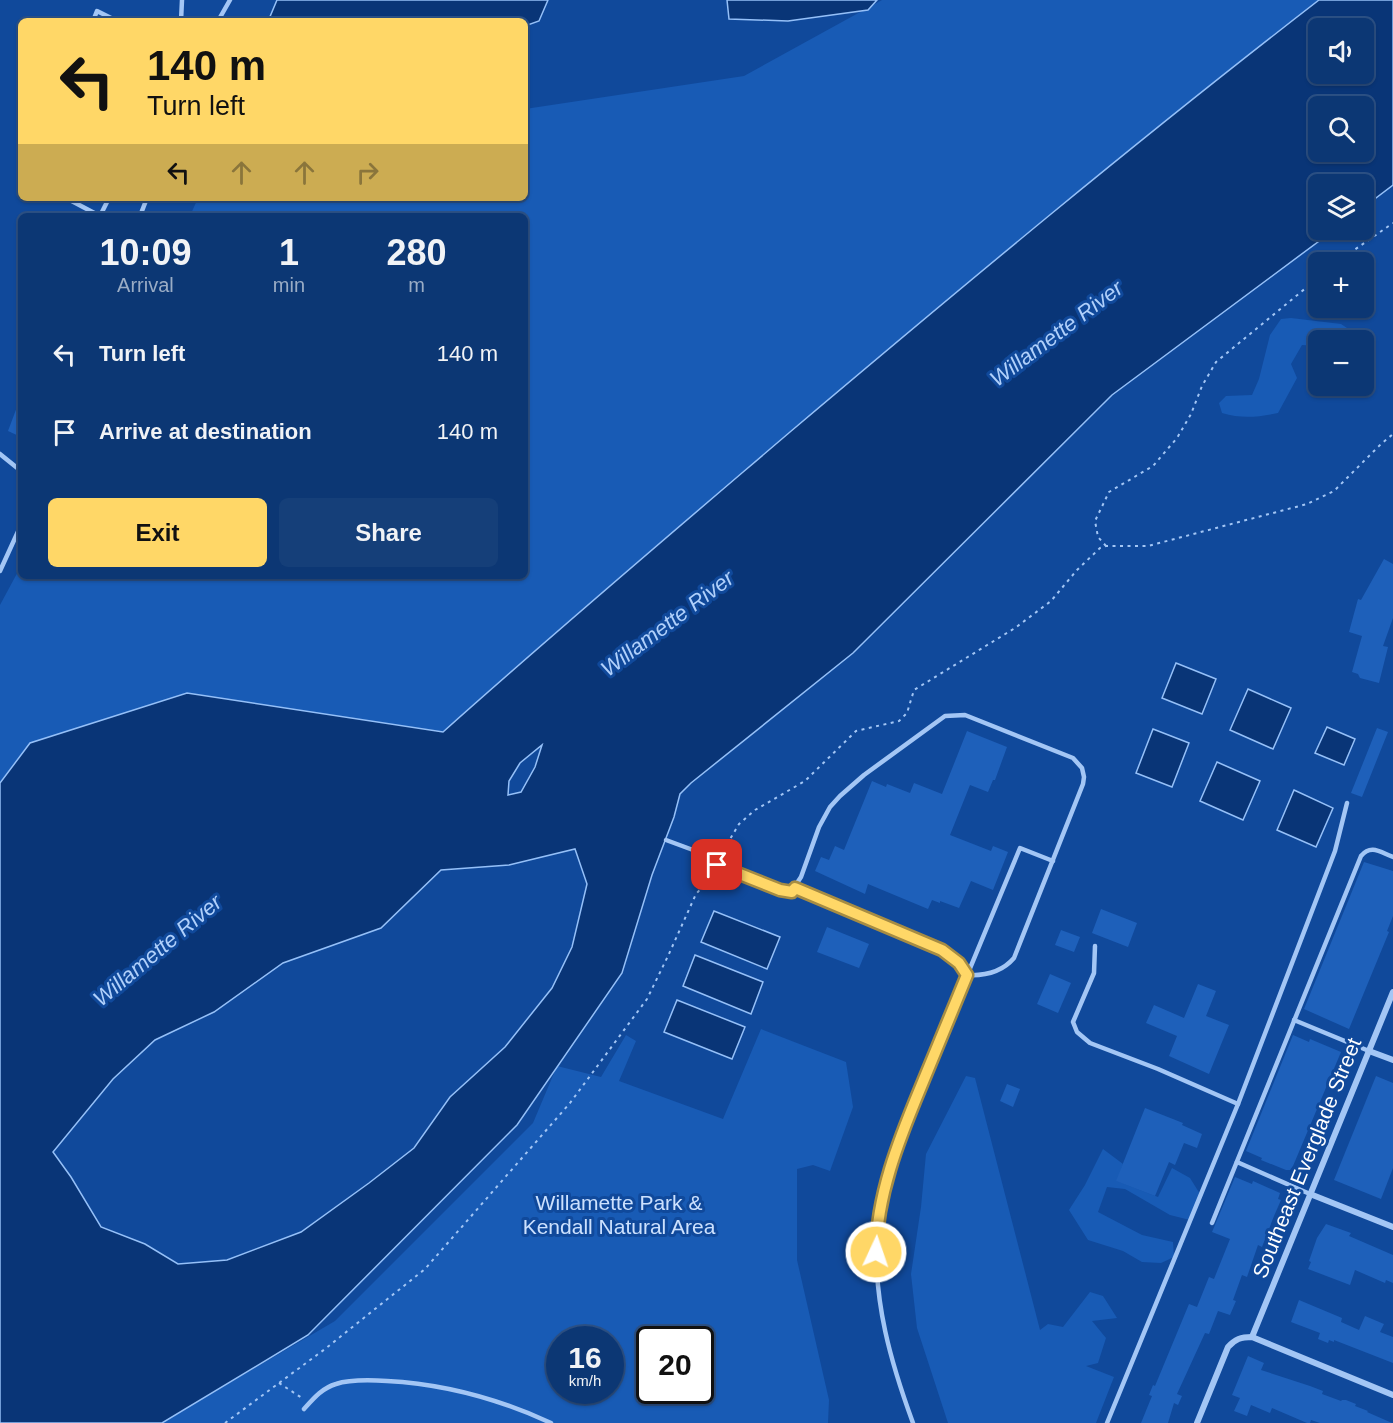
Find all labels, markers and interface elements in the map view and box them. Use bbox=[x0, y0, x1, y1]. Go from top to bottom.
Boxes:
map controls bbox=[1308, 18, 1374, 396]
button: sound bbox=[1308, 18, 1374, 84]
icon: left bbox=[48, 42, 126, 120]
text: 140 m bbox=[147, 42, 266, 89]
text: Turn left bbox=[147, 91, 245, 121]
button: search bbox=[1308, 96, 1374, 162]
icon: left bbox=[162, 156, 195, 189]
icon: ahead bbox=[225, 156, 258, 189]
icon: ahead bbox=[288, 156, 321, 189]
icon: right bbox=[351, 156, 384, 189]
button: layers bbox=[1308, 174, 1374, 240]
text: 10:09 bbox=[99, 232, 191, 273]
text: 1 bbox=[279, 232, 299, 273]
text: 280 bbox=[386, 232, 447, 273]
button: + bbox=[1308, 252, 1374, 318]
text: Arrival bbox=[117, 274, 174, 296]
text: min bbox=[273, 274, 305, 296]
text: m bbox=[408, 274, 425, 296]
water label: Willamette River bbox=[985, 274, 1129, 392]
button: − bbox=[1308, 330, 1374, 396]
icon: left bbox=[48, 338, 81, 371]
text: Turn left bbox=[99, 341, 185, 366]
text: 140 m bbox=[437, 341, 498, 366]
icon: arrive bbox=[48, 416, 81, 449]
text: Arrive at destination bbox=[99, 419, 312, 444]
text: 140 m bbox=[437, 419, 498, 444]
button: Exit bbox=[48, 498, 267, 567]
button: Share bbox=[279, 498, 498, 567]
water label: Willamette River bbox=[596, 564, 740, 682]
pin bbox=[691, 839, 742, 890]
icon: arrive bbox=[700, 848, 733, 881]
water label: Willamette River bbox=[88, 888, 228, 1011]
street label: Southeast Everglade Street bbox=[1248, 1034, 1365, 1281]
park label: Willamette Park & Kendall Natural Area bbox=[523, 1191, 716, 1238]
position arrow bbox=[844, 1220, 908, 1284]
speed limit sign: 20 bbox=[636, 1326, 714, 1404]
text: 16 bbox=[568, 1341, 602, 1374]
text: km/h bbox=[569, 1372, 601, 1389]

